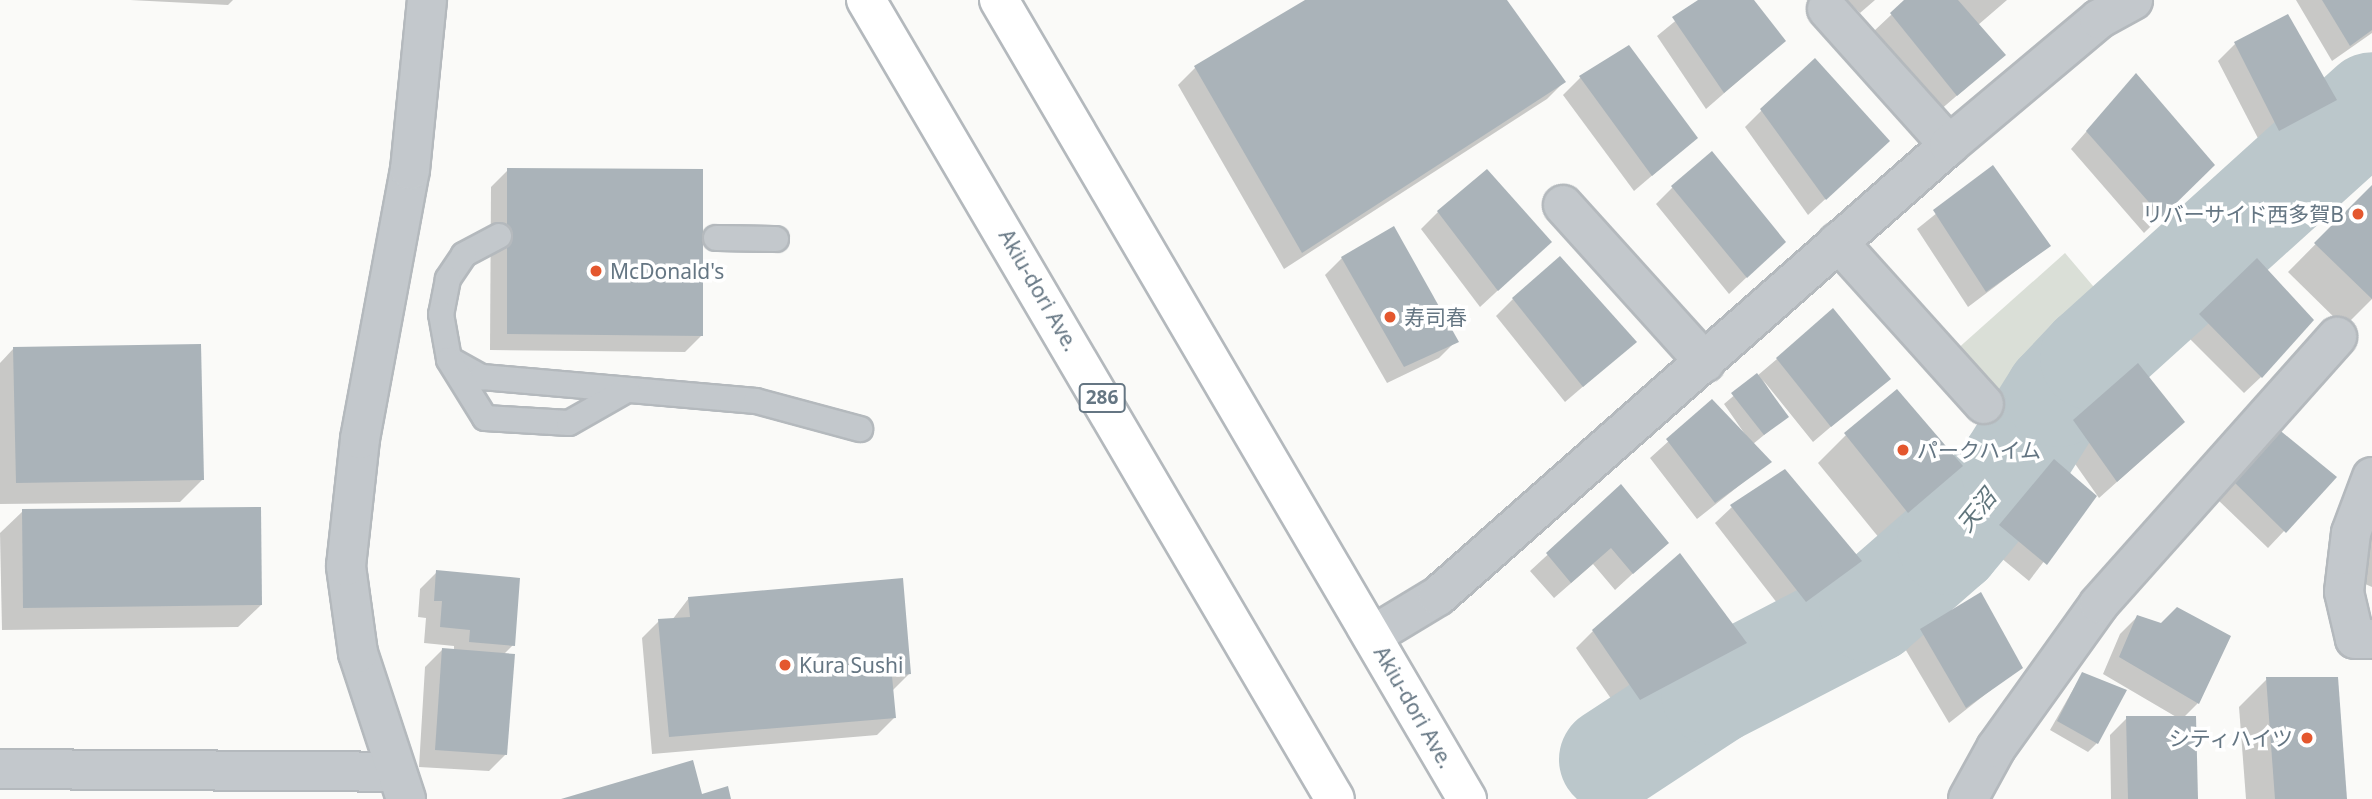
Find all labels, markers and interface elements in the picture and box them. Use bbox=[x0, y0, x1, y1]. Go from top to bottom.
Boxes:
place label: リバーサイド西多賀B bbox=[2141, 201, 2344, 227]
marker: リバーサイド西多賀B bbox=[2350, 206, 2366, 222]
street label: Akiu-dori Ave. bbox=[994, 225, 1084, 355]
place label: McDonald's bbox=[610, 258, 724, 284]
marker: McDonald's bbox=[588, 263, 604, 279]
place label: 寿司春 bbox=[1404, 304, 1467, 330]
marker: 寿司春 bbox=[1382, 309, 1398, 325]
road number: 286 bbox=[1078, 382, 1126, 414]
place label: パークハイム bbox=[1917, 437, 2043, 463]
marker: パークハイム bbox=[1895, 442, 1911, 458]
water label: 天沼 bbox=[1951, 483, 2001, 537]
street label: Akiu-dori Ave. bbox=[1369, 642, 1459, 772]
place label: Kura Sushi bbox=[799, 652, 903, 678]
marker: Kura Sushi bbox=[777, 657, 793, 673]
place label: シティハイツ bbox=[2167, 725, 2293, 751]
marker: シティハイツ bbox=[2299, 730, 2315, 746]

